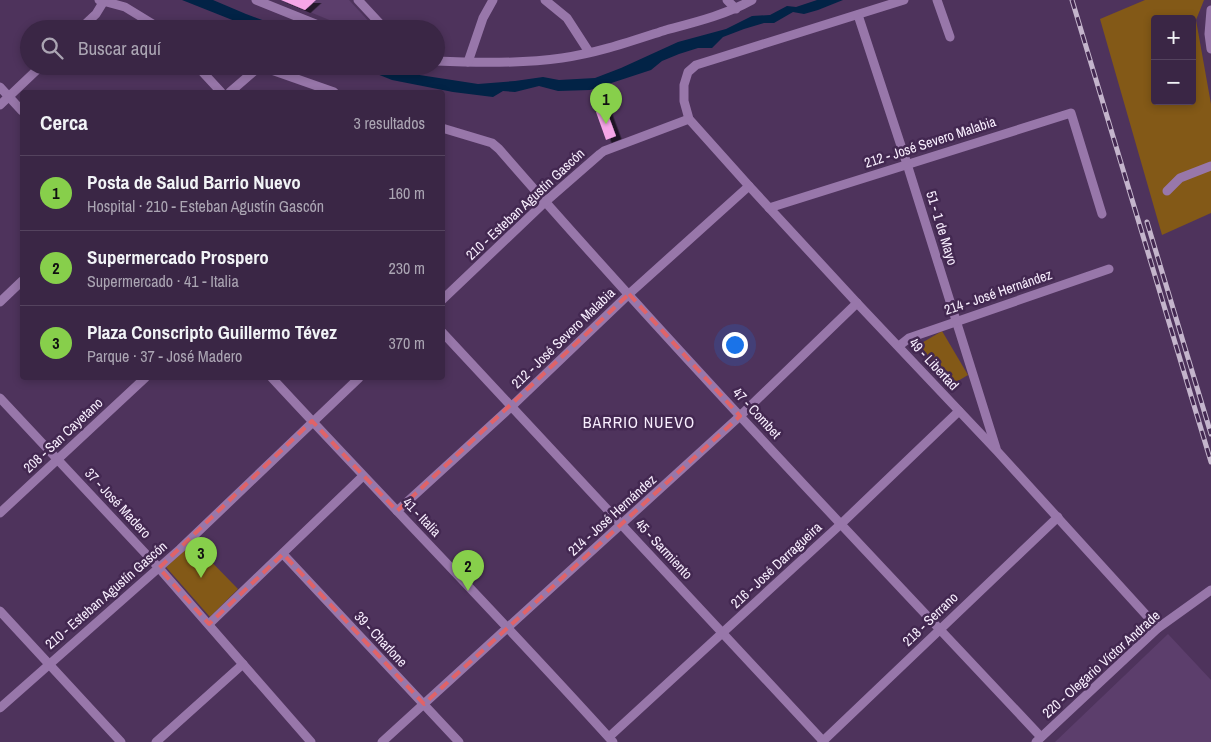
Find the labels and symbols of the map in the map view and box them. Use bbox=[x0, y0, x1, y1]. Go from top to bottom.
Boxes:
pin: 1 bbox=[590, 83, 622, 124]
street label: 212 - José Severo Malabia bbox=[862, 112, 999, 172]
street label: 210 - Esteban Agustín Gascón bbox=[462, 144, 588, 264]
street label: 51 - 1 de Mayo bbox=[922, 189, 962, 267]
street label: 214 - José Hernández bbox=[942, 265, 1055, 319]
street label: 212 - José Severo Malabia bbox=[507, 283, 619, 392]
your location bbox=[722, 332, 748, 358]
street label: 49 - Libertad bbox=[905, 334, 963, 394]
street label: 47 - Combet bbox=[729, 384, 785, 442]
street label: 208 - San Cayetano bbox=[20, 394, 106, 476]
district label: BARRIO NUEVO bbox=[583, 411, 695, 433]
street label: 37 - José Madero bbox=[81, 464, 155, 542]
street label: 214 - José Hernández bbox=[564, 470, 660, 559]
street label: 41 - Italia bbox=[399, 494, 446, 541]
street label: 45 - Sarmiento bbox=[632, 515, 696, 583]
street label: 216 - José Darragueira bbox=[727, 518, 826, 612]
street label: 210 - Esteban Agustín Gascón bbox=[41, 537, 171, 653]
pin: 3 bbox=[185, 537, 217, 578]
pin: 2 bbox=[452, 550, 484, 591]
street label: 218 - Serrano bbox=[898, 588, 962, 650]
street label: 220 - Olegario Víctor Andrade bbox=[1038, 606, 1164, 722]
street label: 39 - Charlone bbox=[351, 607, 411, 671]

